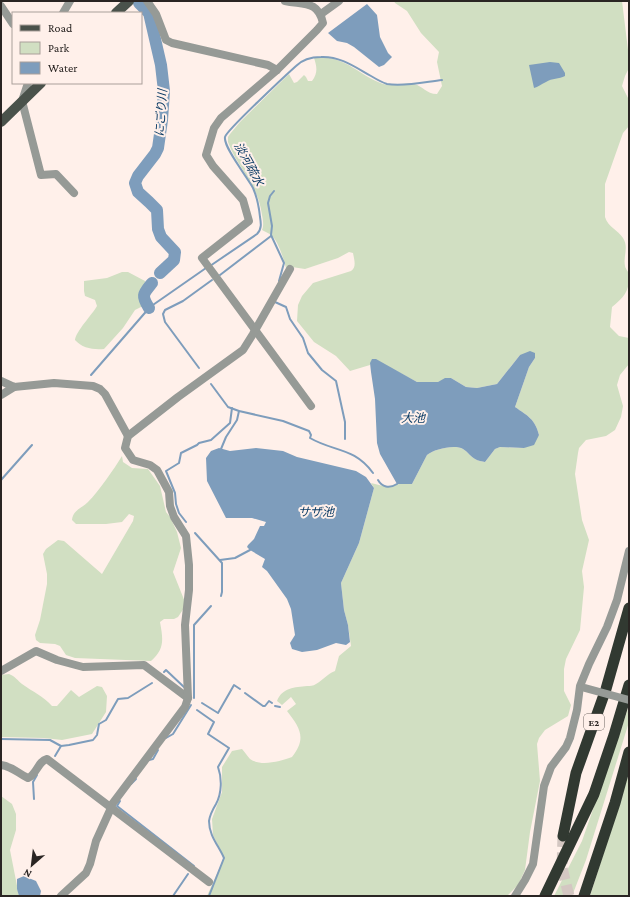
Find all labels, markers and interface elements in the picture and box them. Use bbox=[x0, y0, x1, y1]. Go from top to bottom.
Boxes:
legend bbox=[12, 12, 142, 84]
text: Road bbox=[48, 21, 73, 35]
text: Park bbox=[48, 41, 70, 55]
text: Water bbox=[48, 61, 78, 75]
water label: にごり川 bbox=[152, 87, 170, 137]
water label: 淡河疏水 bbox=[231, 140, 268, 190]
water label: 大池 bbox=[401, 411, 426, 425]
water label: サザ池 bbox=[298, 505, 335, 519]
road number: E2 bbox=[584, 714, 604, 730]
north arrow bbox=[12, 845, 52, 885]
text: N bbox=[21, 867, 33, 881]

